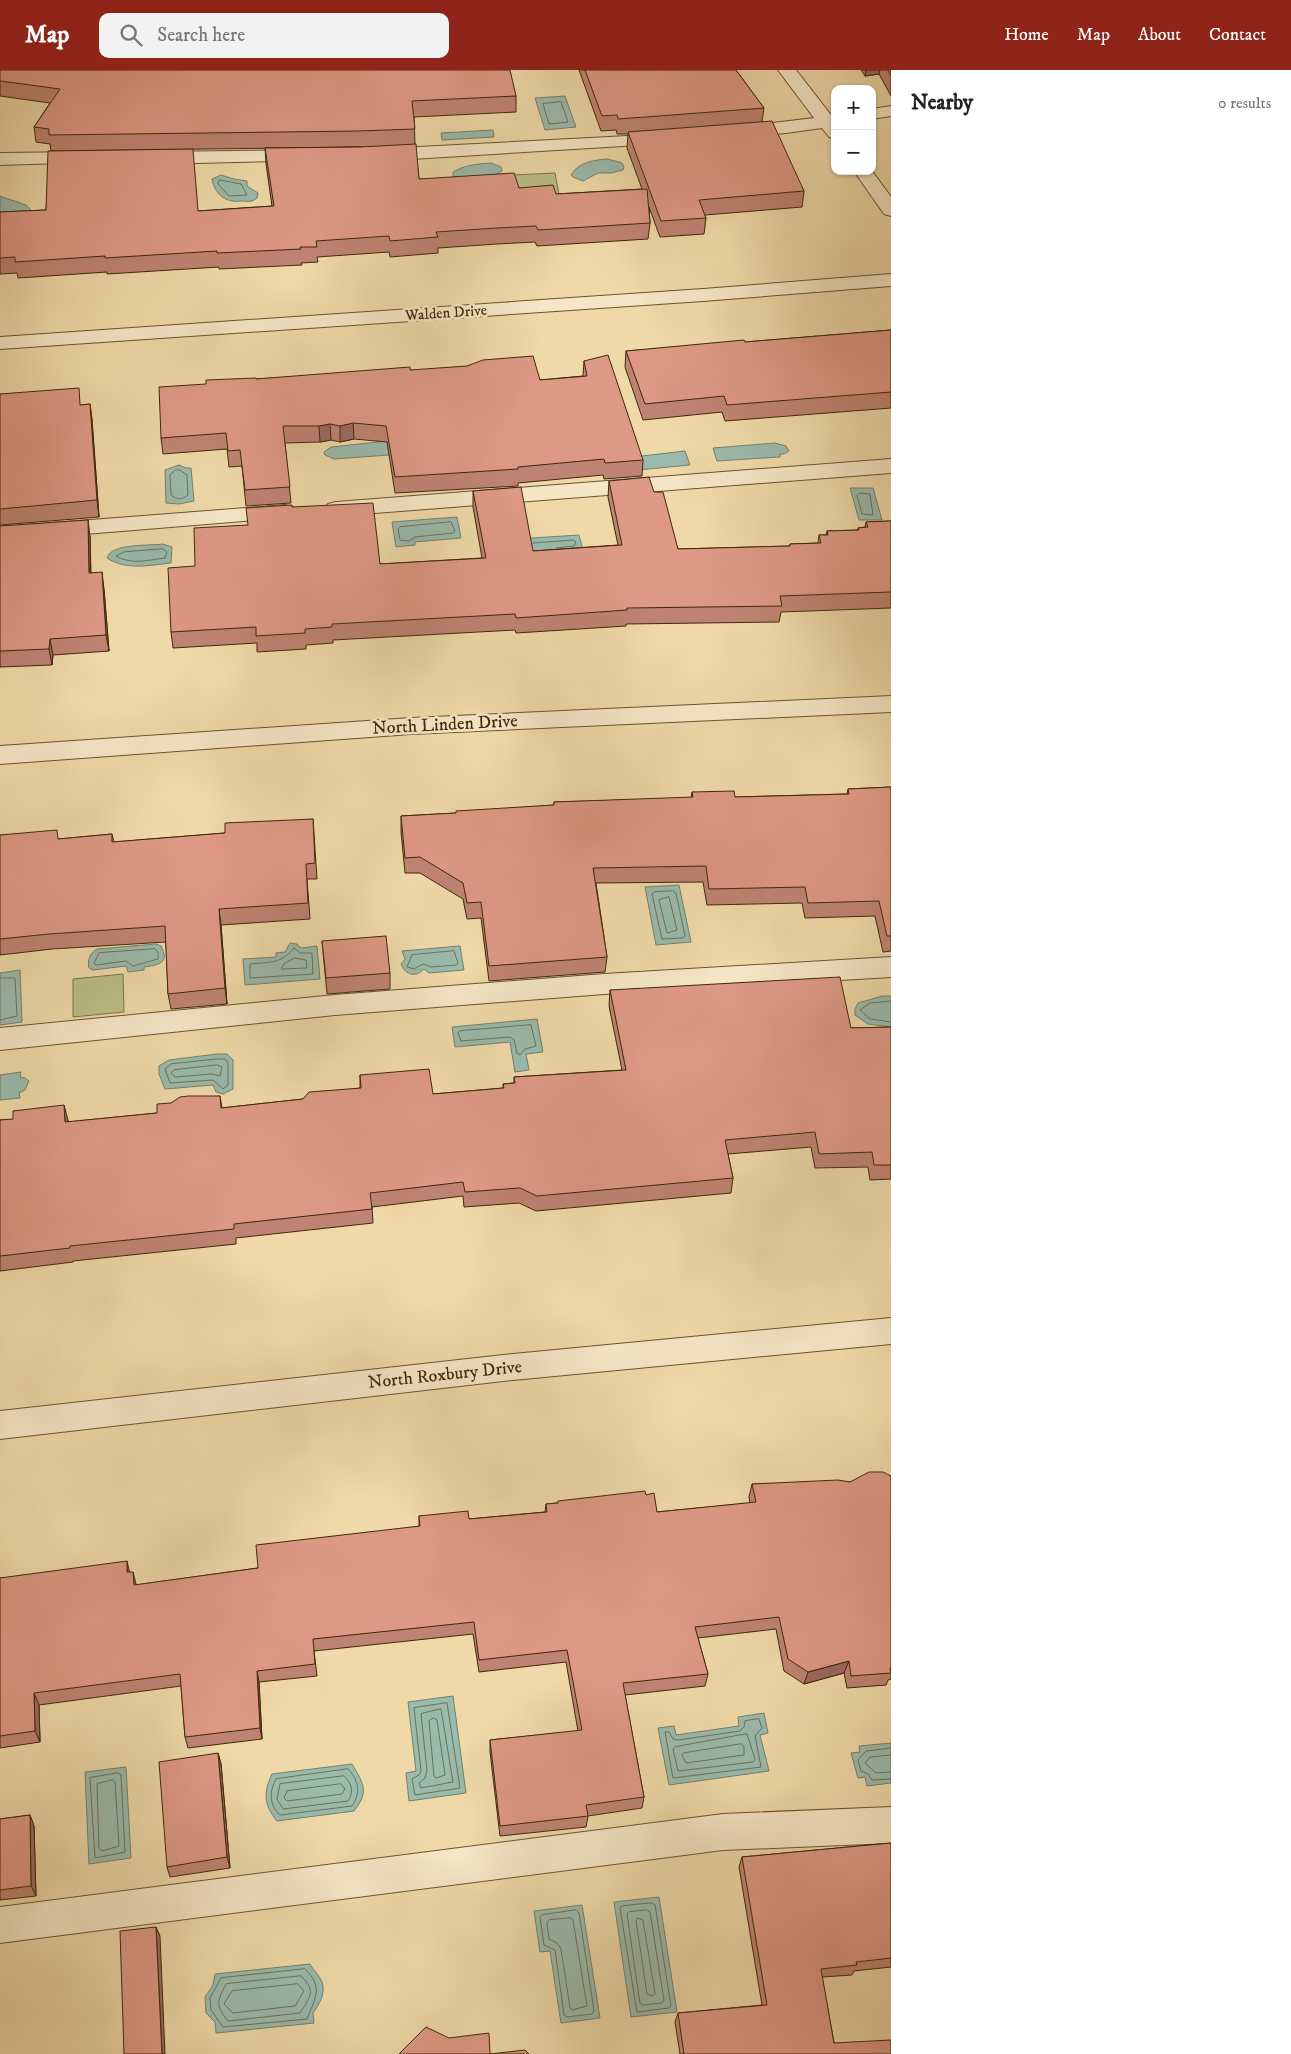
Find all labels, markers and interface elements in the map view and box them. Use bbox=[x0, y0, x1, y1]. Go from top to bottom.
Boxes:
search box bbox=[99, 13, 449, 58]
text: Map bbox=[25, 20, 69, 50]
icon: search bbox=[117, 21, 145, 49]
text: Search here bbox=[157, 24, 245, 47]
text: Home bbox=[1004, 24, 1049, 46]
text: Map bbox=[1077, 24, 1110, 46]
text: About bbox=[1138, 24, 1181, 46]
text: Contact bbox=[1209, 24, 1266, 46]
map controls bbox=[831, 85, 876, 175]
button: + bbox=[831, 85, 876, 130]
text: Nearby bbox=[911, 90, 973, 116]
text: 0 results bbox=[1218, 93, 1271, 113]
button: − bbox=[831, 130, 876, 175]
street label: Walden Drive bbox=[404, 301, 488, 325]
street label: North Linden Drive bbox=[372, 710, 518, 740]
street label: North Roxbury Drive bbox=[367, 1356, 523, 1394]

